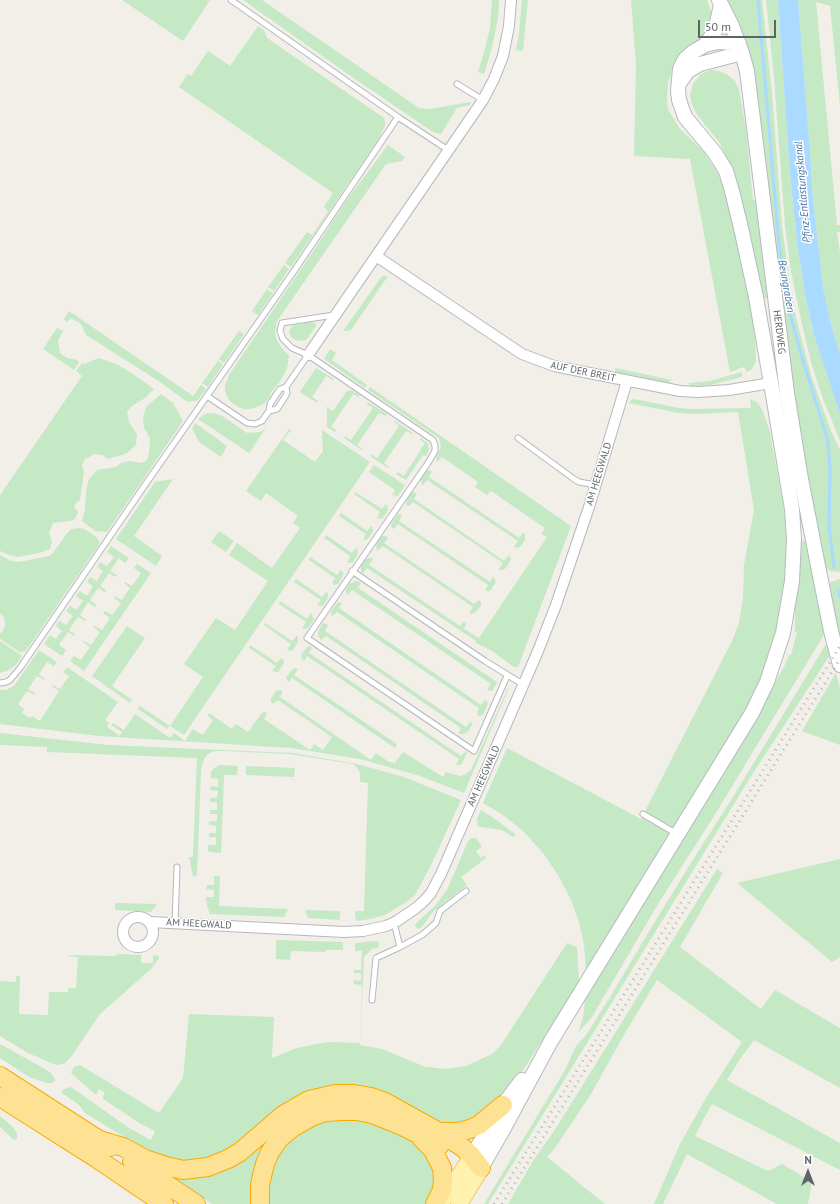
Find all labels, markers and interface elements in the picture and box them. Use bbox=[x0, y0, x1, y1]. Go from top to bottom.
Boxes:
scale bar bbox=[700, 12, 778, 38]
text: 50 m bbox=[705, 19, 731, 34]
water label: Pfinz-Entlastungskanal bbox=[792, 141, 814, 243]
water label: Beungraben bbox=[775, 258, 797, 314]
street label: HERDWEG bbox=[770, 309, 788, 355]
street label: AUF DER BREIT bbox=[549, 359, 617, 385]
street label: AM HEEGWALD bbox=[584, 441, 614, 507]
street label: AM HEEGWALD bbox=[465, 744, 503, 808]
street label: AM HEEGWALD bbox=[166, 916, 232, 932]
north arrow bbox=[788, 1152, 828, 1192]
text: N bbox=[804, 1153, 812, 1167]

